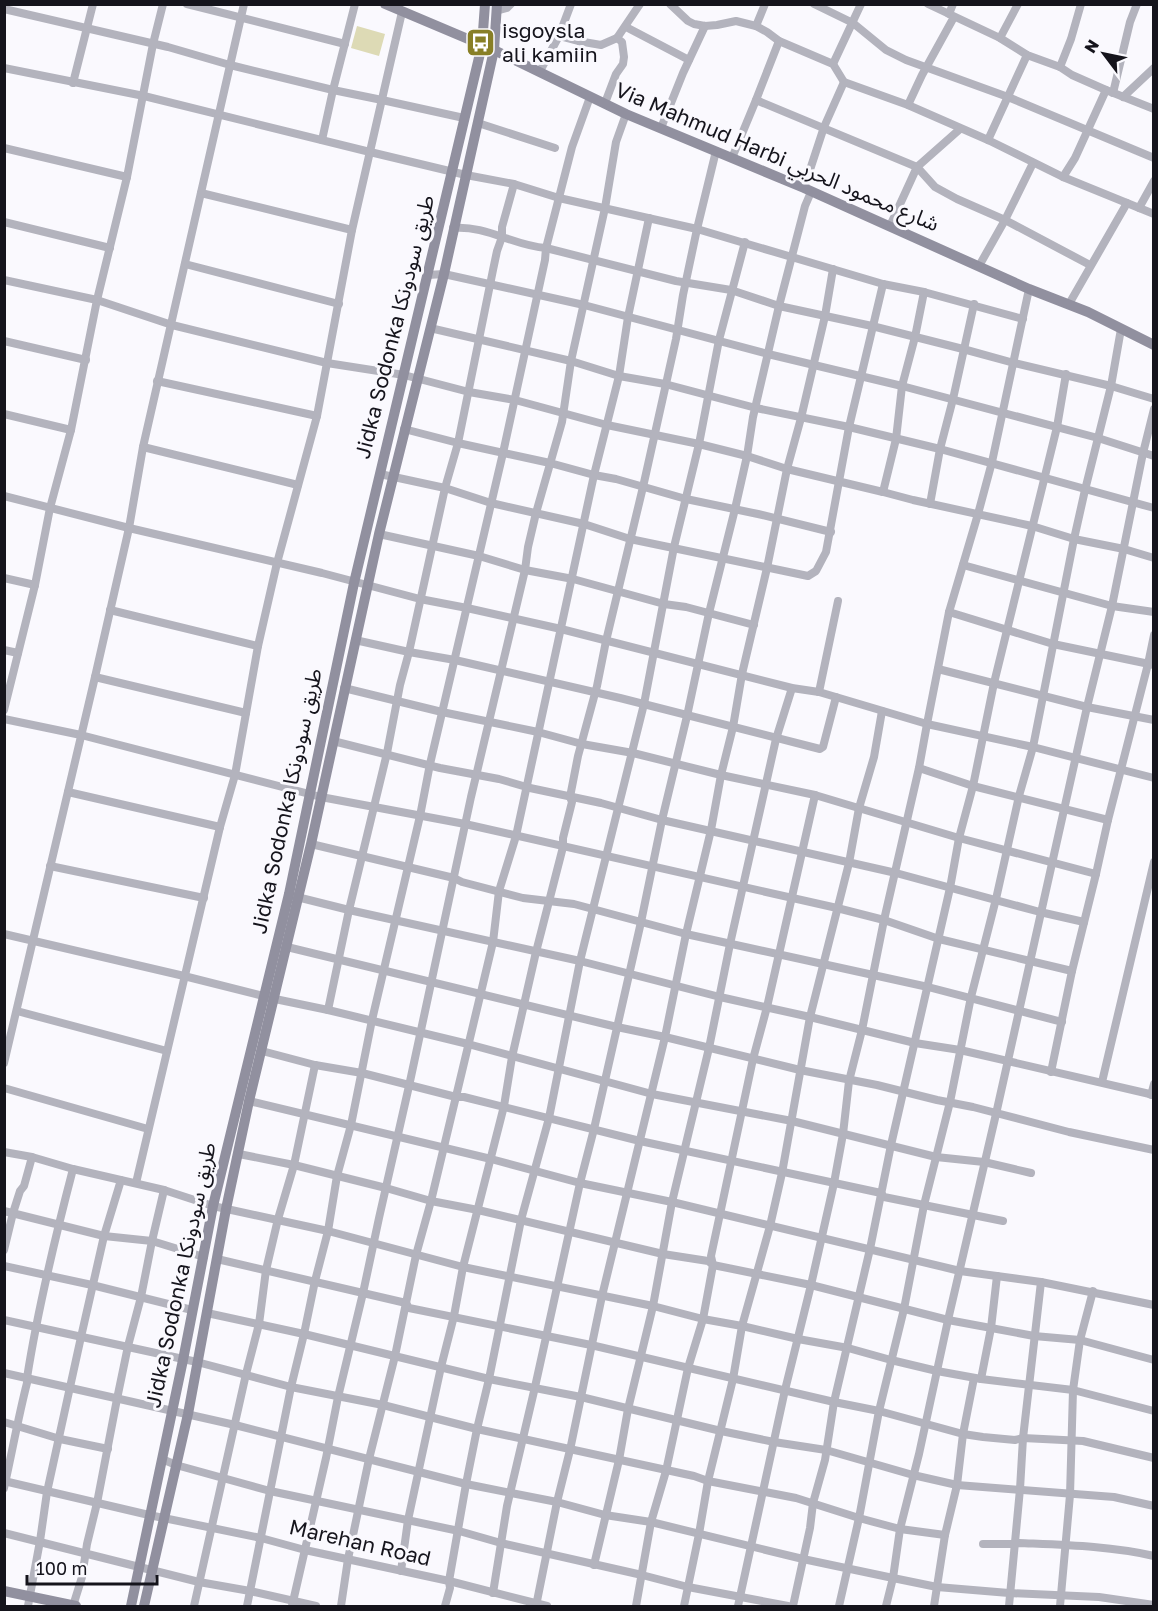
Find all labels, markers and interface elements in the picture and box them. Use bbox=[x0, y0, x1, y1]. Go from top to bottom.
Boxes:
place label: isgoysla ali kamiin bbox=[502, 17, 598, 67]
north arrow bbox=[1074, 24, 1134, 84]
bus stop icon: isgoysla ali kamiin bbox=[465, 27, 497, 59]
text: N bbox=[1080, 36, 1103, 57]
street label: Via Mahmud Harbi شارع محمود الحربي bbox=[610, 76, 943, 240]
street label: Jidka Sodonka طريق سودونكا bbox=[349, 192, 440, 462]
street label: Jidka Sodonka طريق سودونكا bbox=[245, 666, 328, 936]
street label: Jidka Sodonka طريق سودونكا bbox=[139, 1140, 222, 1410]
street label: Marehan Road bbox=[287, 1513, 434, 1571]
scale bar bbox=[27, 1548, 158, 1586]
text: 100 m bbox=[36, 1557, 87, 1579]

